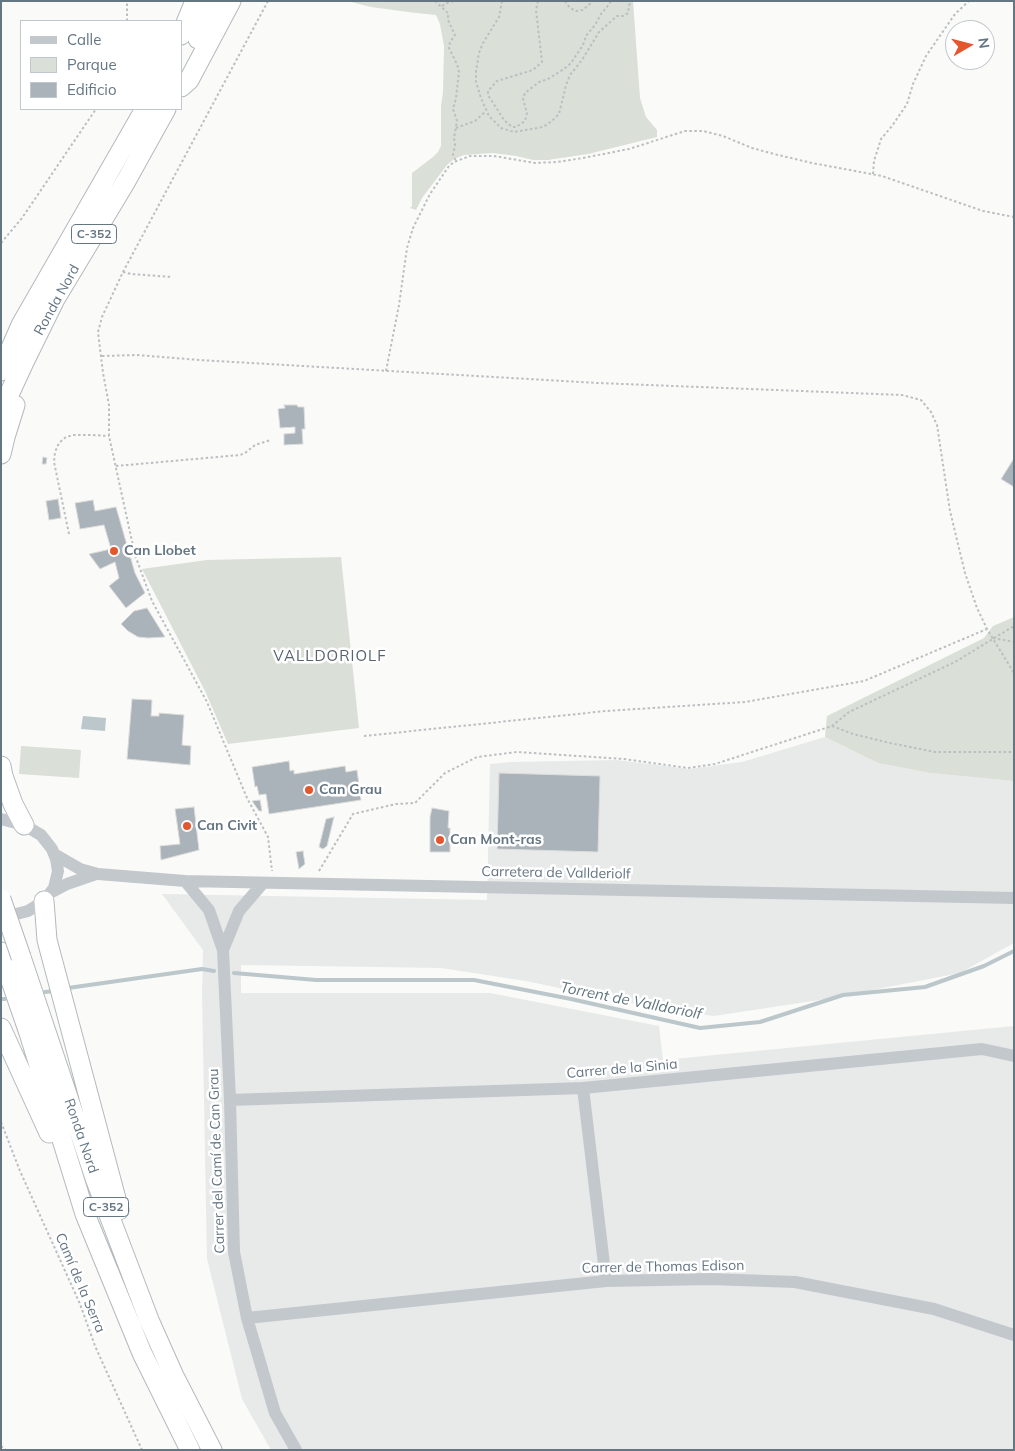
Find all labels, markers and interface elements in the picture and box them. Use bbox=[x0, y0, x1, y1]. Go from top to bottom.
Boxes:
legend bbox=[20, 20, 182, 110]
north arrow bbox=[945, 20, 995, 70]
text: Calle bbox=[67, 30, 101, 49]
text: N bbox=[974, 37, 994, 50]
text: Parque bbox=[67, 55, 117, 74]
text: Edificio bbox=[67, 80, 117, 99]
road number: C-352 bbox=[72, 224, 116, 243]
street label: Ronda Nord bbox=[31, 262, 83, 338]
place label: Can Llobet bbox=[124, 543, 196, 559]
marker: Can Llobet bbox=[108, 545, 120, 557]
district label: VALLDORIOLF bbox=[272, 647, 388, 665]
place label: Can Grau bbox=[319, 782, 382, 798]
marker: Can Grau bbox=[303, 784, 315, 796]
place label: Can Civit bbox=[197, 818, 257, 834]
marker: Can Civit bbox=[181, 820, 193, 832]
place label: Can Mont-ras bbox=[450, 832, 542, 848]
marker: Can Mont-ras bbox=[434, 834, 446, 846]
street label: Carretera de Vallderiolf bbox=[481, 863, 631, 883]
water label: Torrent de Valldoriolf bbox=[559, 978, 703, 1024]
street label: Carrer de la Sinia bbox=[566, 1056, 678, 1082]
street label: Carrer del Camí de Can Grau bbox=[205, 1068, 229, 1254]
street label: Ronda Nord bbox=[60, 1096, 102, 1176]
road number: C-352 bbox=[84, 1198, 128, 1216]
street label: Camí de la Serra bbox=[51, 1231, 109, 1335]
street label: Carrer de Thomas Edison bbox=[581, 1257, 745, 1277]

